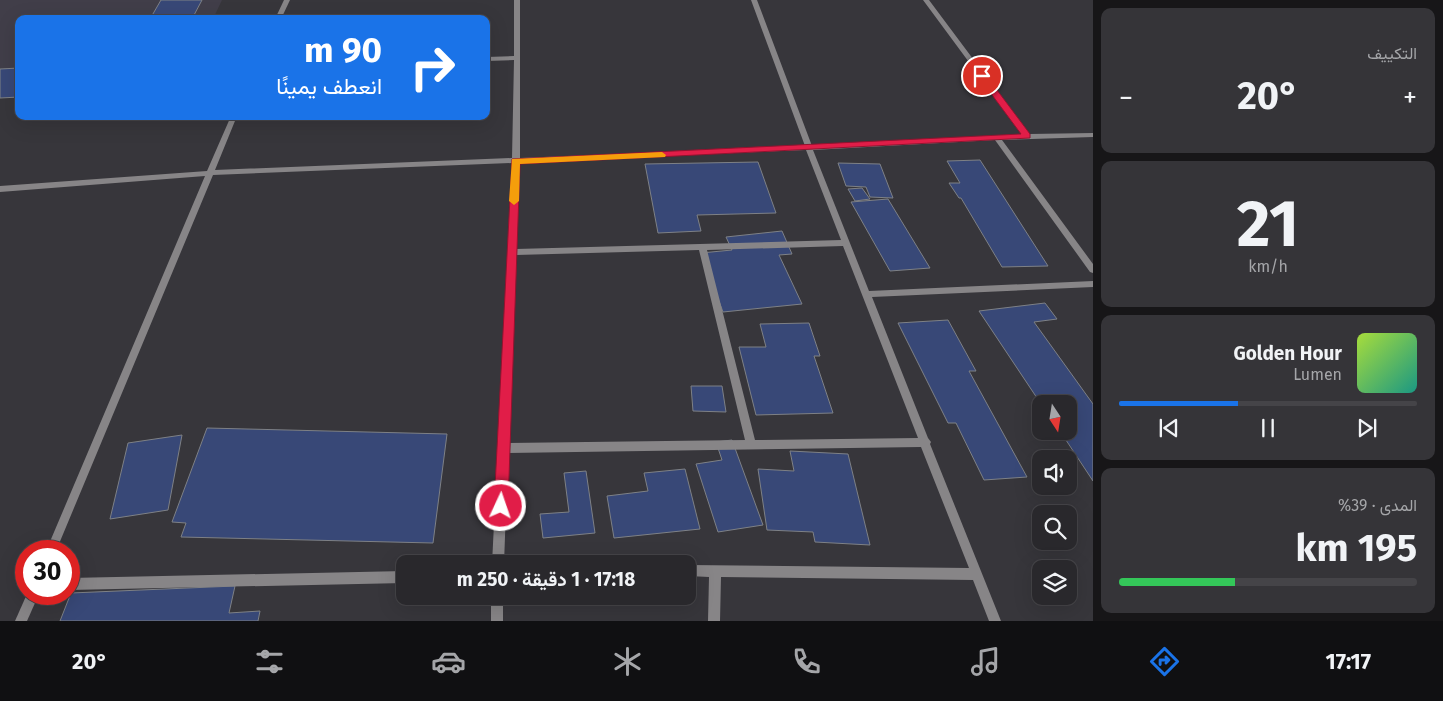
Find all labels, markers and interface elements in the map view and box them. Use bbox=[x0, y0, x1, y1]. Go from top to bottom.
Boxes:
text: 90 m bbox=[304, 29, 382, 71]
icon: right bbox=[400, 35, 465, 100]
text: التكييف bbox=[1367, 44, 1417, 63]
pin bbox=[961, 55, 1003, 97]
icon: arrive bbox=[968, 62, 996, 90]
text: انعطف يمينًا bbox=[276, 73, 382, 100]
text: 20° bbox=[1237, 73, 1299, 119]
text: − bbox=[1119, 81, 1133, 114]
text: + bbox=[1403, 81, 1417, 114]
text: 21 bbox=[1237, 185, 1299, 263]
text: km/h bbox=[1248, 257, 1288, 276]
text: Golden Hour bbox=[1234, 342, 1342, 365]
text: Lumen bbox=[1293, 365, 1342, 384]
north arrow bbox=[1032, 395, 1078, 440]
map controls bbox=[1032, 395, 1077, 605]
icon: previous bbox=[1155, 414, 1183, 442]
icon: pause bbox=[1254, 414, 1282, 442]
icon: next bbox=[1353, 414, 1381, 442]
button: sound bbox=[1032, 450, 1077, 495]
position arrow bbox=[474, 479, 526, 531]
text: المدى · 39% bbox=[1338, 496, 1417, 515]
button: search bbox=[1032, 505, 1077, 550]
text: 195 km bbox=[1296, 525, 1417, 571]
speed limit sign: 30 bbox=[15, 540, 80, 605]
button: layers bbox=[1032, 560, 1077, 605]
text: 17:18 · 1 دقيقة · 250 m bbox=[457, 568, 635, 591]
icon: filters bbox=[252, 644, 287, 679]
icon: car bbox=[431, 644, 466, 679]
icon: climate bbox=[610, 644, 645, 679]
icon: phone bbox=[789, 644, 824, 679]
icon: music bbox=[968, 644, 1003, 679]
icon: directions bbox=[1147, 644, 1182, 679]
text: 20° bbox=[72, 648, 108, 675]
text: 17:17 bbox=[1325, 648, 1371, 675]

